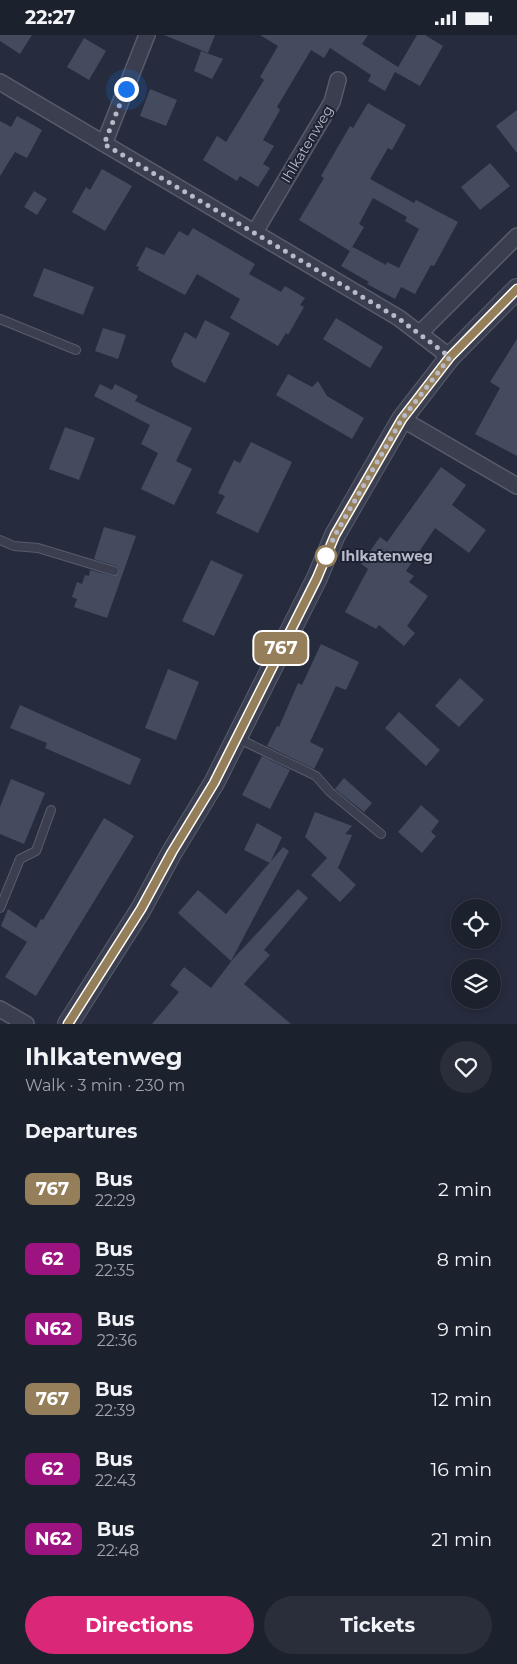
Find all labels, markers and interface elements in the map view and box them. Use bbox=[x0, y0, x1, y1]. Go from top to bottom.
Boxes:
text: 22:27 bbox=[25, 6, 75, 29]
your location bbox=[114, 77, 139, 102]
street label: Ihlkatenweg bbox=[277, 102, 337, 186]
marker: Ihlkatenweg bbox=[315, 545, 337, 567]
place label: Ihlkatenweg bbox=[341, 547, 433, 565]
line badge: 767 bbox=[252, 632, 310, 664]
text: 767 bbox=[264, 637, 298, 659]
map controls bbox=[451, 899, 501, 1009]
button: locate bbox=[451, 899, 501, 949]
button: layers bbox=[451, 959, 501, 1009]
button: heart bbox=[440, 1041, 492, 1093]
text: Ihlkatenweg bbox=[25, 1042, 183, 1071]
text: Walk · 3 min · 230 m bbox=[25, 1076, 185, 1095]
text: Departures bbox=[25, 1120, 137, 1143]
text: Bus bbox=[95, 1168, 133, 1191]
text: 767 bbox=[36, 1178, 69, 1200]
text: 2 min bbox=[438, 1178, 492, 1201]
text: 22:29 bbox=[95, 1191, 135, 1210]
text: Bus bbox=[95, 1238, 133, 1261]
text: 62 bbox=[41, 1248, 64, 1270]
text: 8 min bbox=[437, 1248, 492, 1271]
text: 22:35 bbox=[95, 1261, 135, 1280]
text: Bus bbox=[97, 1308, 134, 1331]
text: N62 bbox=[35, 1318, 72, 1340]
text: 9 min bbox=[437, 1318, 492, 1341]
text: 22:36 bbox=[97, 1331, 137, 1350]
text: Bus bbox=[95, 1378, 133, 1401]
text: 767 bbox=[36, 1388, 69, 1410]
text: 12 min bbox=[431, 1388, 492, 1411]
text: 22:39 bbox=[95, 1401, 135, 1420]
text: Bus bbox=[95, 1448, 133, 1471]
text: 62 bbox=[41, 1458, 64, 1480]
text: 16 min bbox=[430, 1458, 492, 1481]
text: 22:43 bbox=[95, 1471, 136, 1490]
text: Bus bbox=[97, 1518, 134, 1541]
text: N62 bbox=[35, 1528, 72, 1550]
text: 21 min bbox=[431, 1528, 492, 1551]
text: 22:48 bbox=[97, 1541, 139, 1560]
button: Directions bbox=[25, 1596, 254, 1654]
button: Tickets bbox=[264, 1596, 492, 1654]

